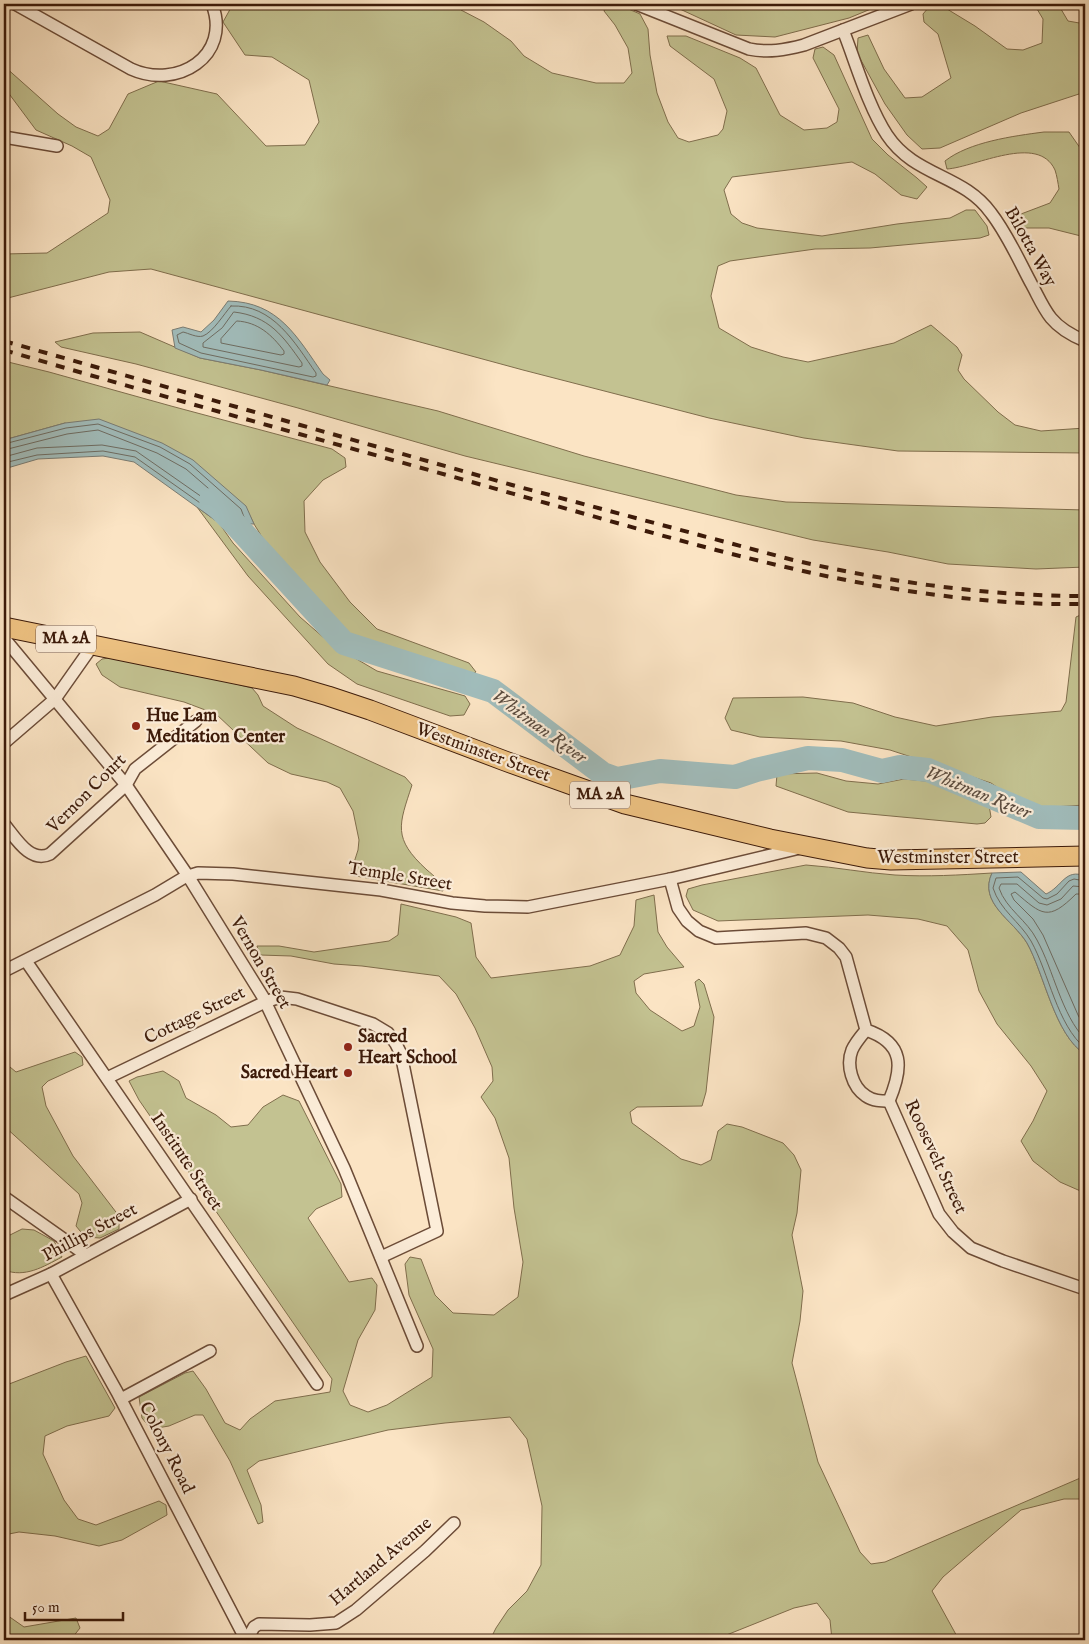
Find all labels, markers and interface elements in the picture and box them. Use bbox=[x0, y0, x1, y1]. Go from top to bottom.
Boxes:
street label: Bilotta Way bbox=[999, 203, 1061, 291]
road number: MA 2A bbox=[36, 626, 96, 652]
water label: Whitman River bbox=[487, 684, 592, 770]
place label: Hue Lam Meditation Center bbox=[146, 705, 286, 749]
street label: Westminster Street bbox=[413, 718, 553, 788]
marker: Hue Lam Meditation Center bbox=[130, 720, 142, 732]
street label: Vernon Court bbox=[42, 749, 132, 839]
water label: Whitman River bbox=[922, 761, 1036, 826]
road number: MA 2A bbox=[570, 782, 630, 808]
street label: Westminster Street bbox=[877, 847, 1019, 870]
street label: Temple Street bbox=[346, 857, 454, 897]
street label: Vernon Street bbox=[224, 912, 296, 1013]
street label: Cottage Street bbox=[141, 982, 249, 1050]
place label: Sacred Heart School bbox=[358, 1026, 458, 1070]
marker: Sacred Heart School bbox=[342, 1041, 354, 1053]
place label: Sacred Heart bbox=[241, 1062, 339, 1085]
marker: Sacred Heart bbox=[342, 1067, 354, 1079]
street label: Roosevelt Street bbox=[898, 1096, 972, 1218]
street label: Institute Street bbox=[145, 1109, 227, 1215]
street label: Phillips Street bbox=[39, 1198, 141, 1268]
street label: Colony Road bbox=[133, 1398, 199, 1498]
street label: Hartland Avenue bbox=[325, 1512, 437, 1612]
scale bar bbox=[25, 1589, 122, 1621]
text: 50 m bbox=[32, 1598, 60, 1617]

